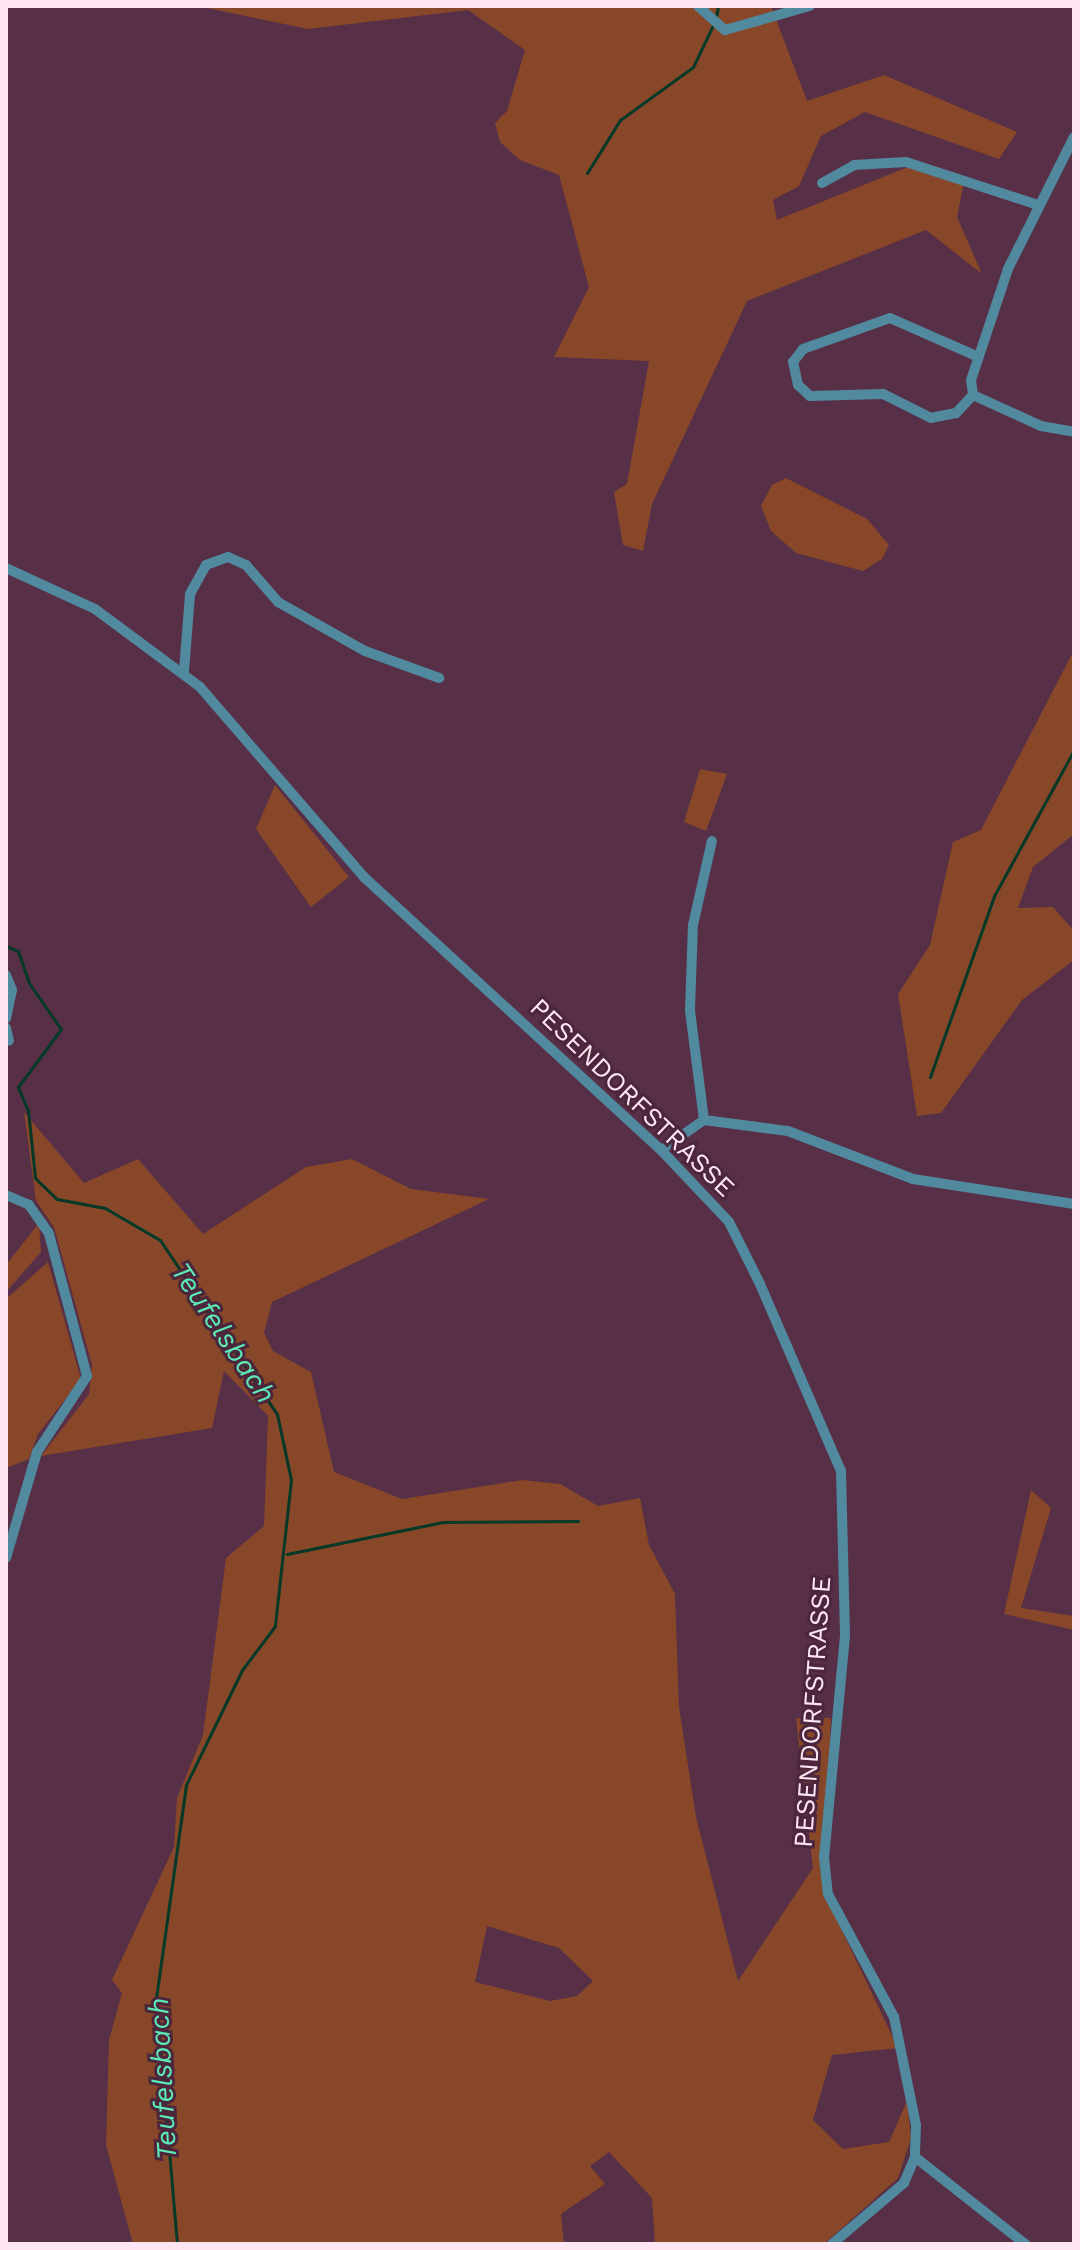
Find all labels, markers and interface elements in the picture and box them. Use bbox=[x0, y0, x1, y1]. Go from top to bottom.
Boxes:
street label: PESENDORFSTRASSE bbox=[523, 992, 741, 1204]
water label: Teufelsbach bbox=[164, 1256, 282, 1410]
street label: PESENDORFSTRASSE bbox=[788, 1575, 838, 1849]
water label: Teufelsbach bbox=[142, 1997, 184, 2161]

